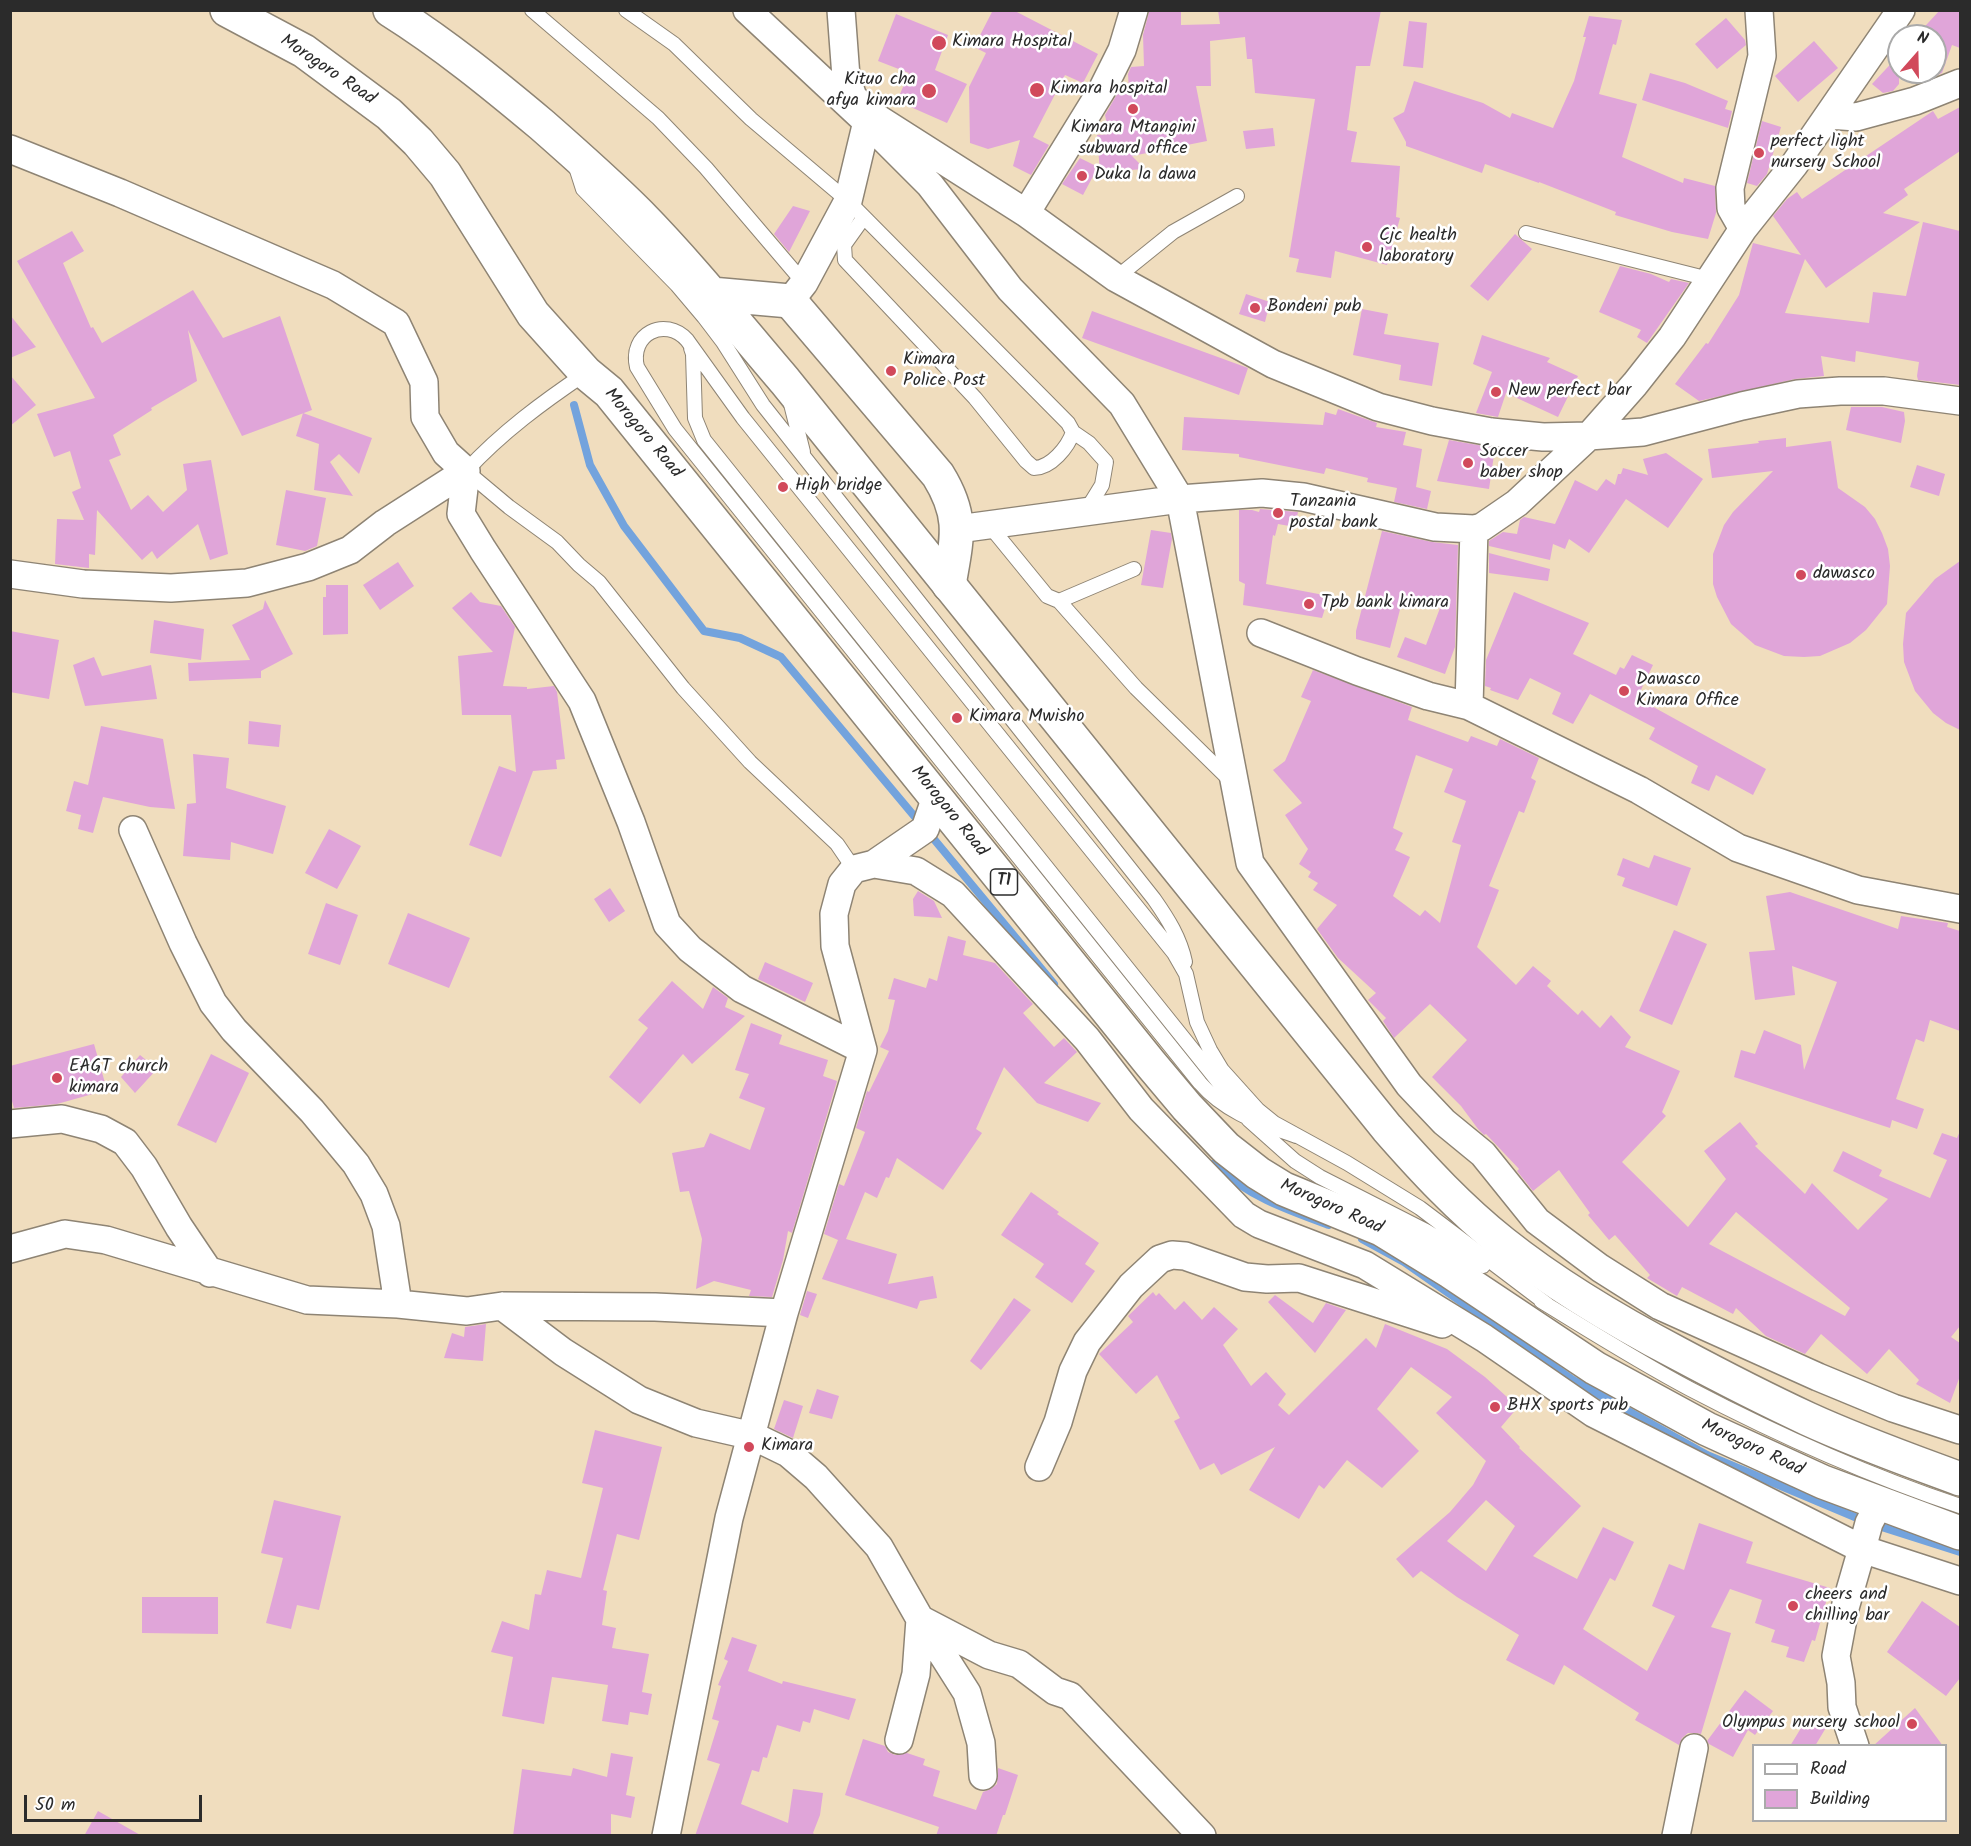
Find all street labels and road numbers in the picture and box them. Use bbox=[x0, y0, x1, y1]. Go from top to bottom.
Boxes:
street label: Morogoro Road bbox=[275, 31, 379, 111]
street label: Morogoro Road bbox=[598, 385, 686, 483]
street label: Morogoro Road bbox=[905, 762, 991, 862]
road number: T1 bbox=[990, 869, 1018, 895]
street label: Morogoro Road bbox=[1276, 1176, 1386, 1240]
street label: Morogoro Road bbox=[1697, 1416, 1807, 1482]

